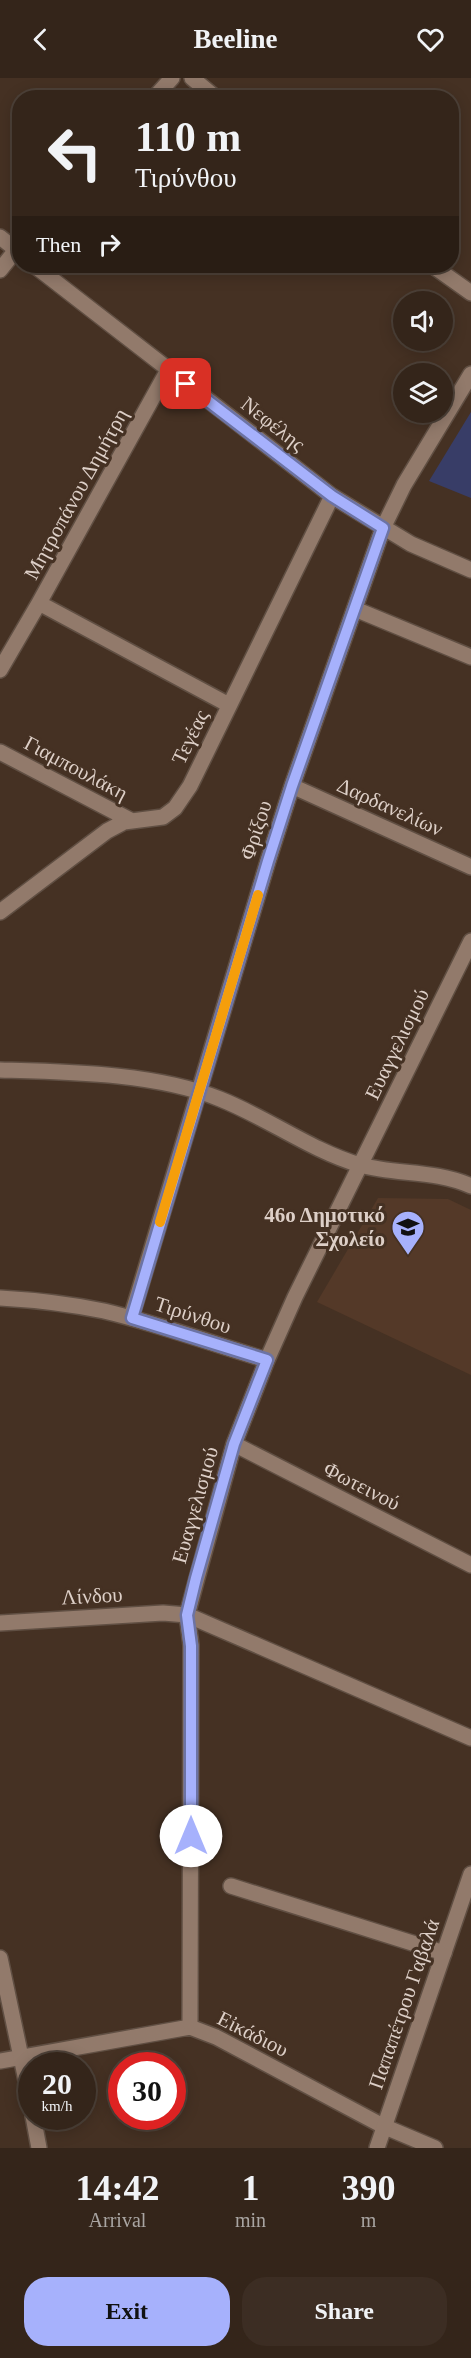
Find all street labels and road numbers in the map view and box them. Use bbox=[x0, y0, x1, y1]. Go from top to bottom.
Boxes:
street label: Νεφέλης bbox=[236, 392, 310, 457]
street label: Μητροπάνου Δημήτρη bbox=[19, 404, 133, 584]
street label: Τεγέας bbox=[167, 705, 214, 768]
street label: Γιαμπουλάκη bbox=[20, 731, 132, 805]
street label: Δαρδανελίων bbox=[333, 773, 447, 841]
street label: Φρίξου bbox=[235, 797, 277, 863]
street label: Ευαγγελισμού bbox=[360, 985, 434, 1103]
street label: Τιρύνθου bbox=[152, 1291, 234, 1339]
street label: Ευαγγελισμού bbox=[167, 1444, 223, 1566]
street label: Φωτεινού bbox=[320, 1457, 404, 1515]
street label: Λίνδου bbox=[61, 1582, 123, 1610]
street label: Παπαπέτρου Γαβαλά bbox=[364, 1916, 444, 2092]
street label: Εἰκάδιου bbox=[214, 2006, 292, 2062]

